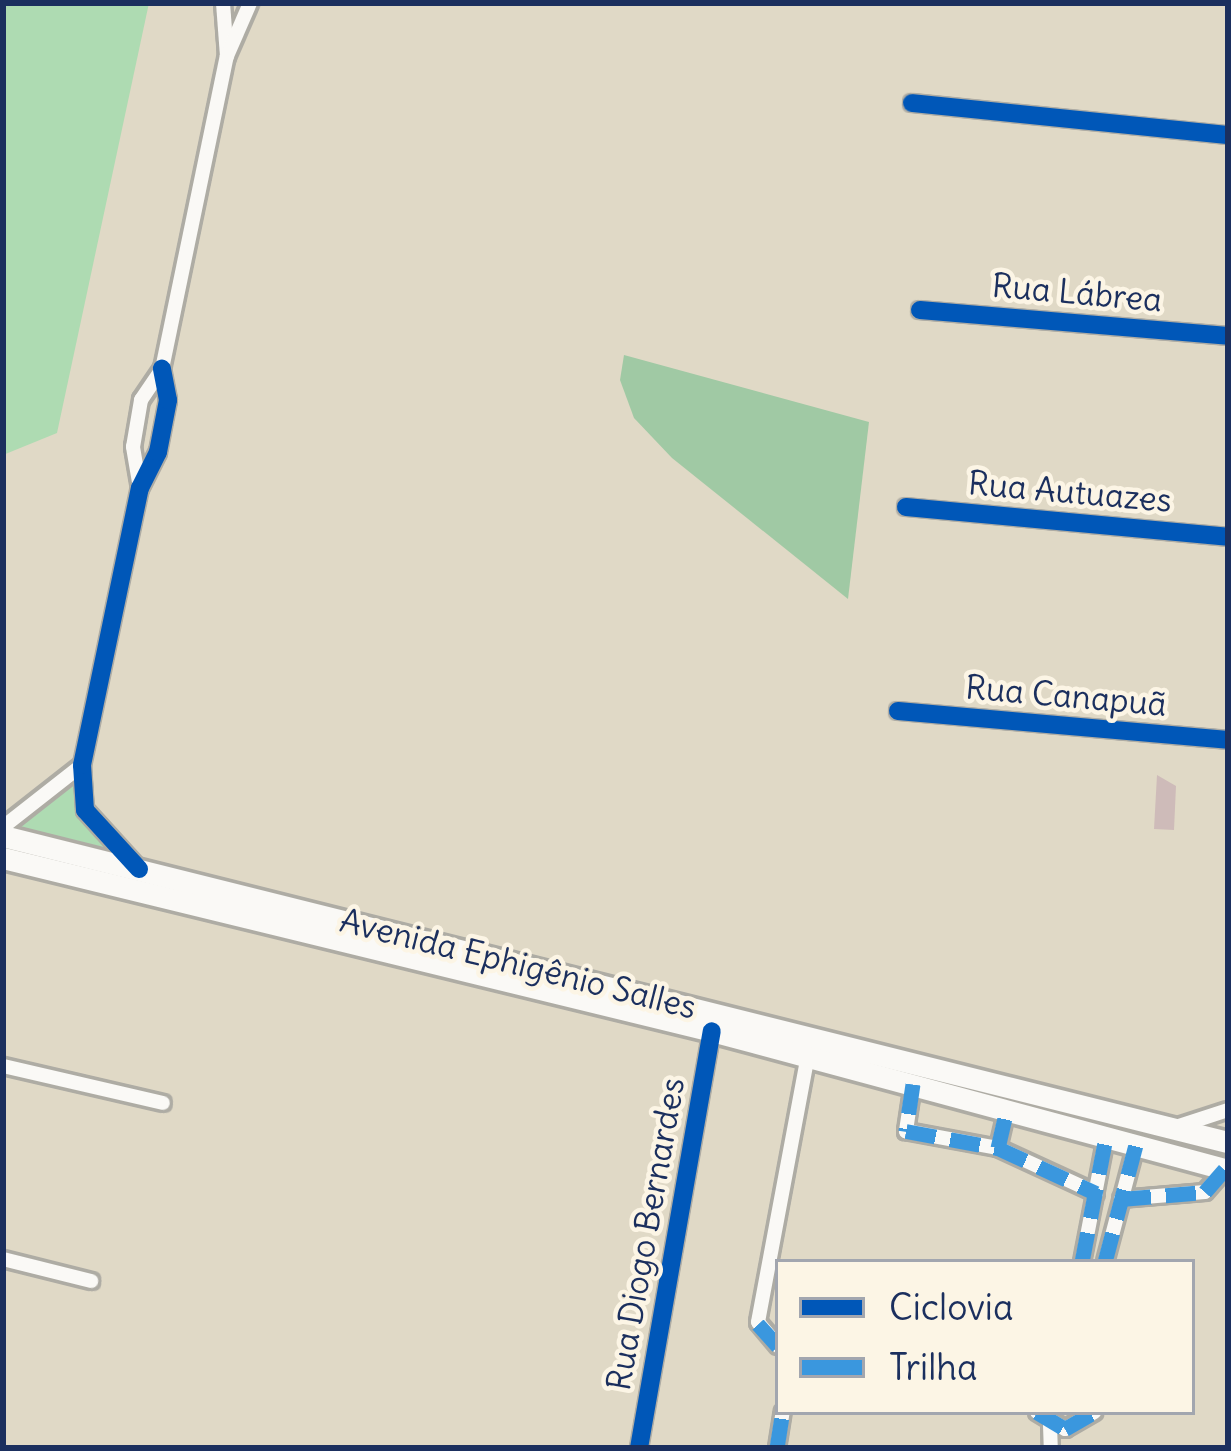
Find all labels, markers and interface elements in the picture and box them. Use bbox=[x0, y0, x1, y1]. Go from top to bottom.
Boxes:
street label: Rua Lábrea bbox=[990, 266, 1164, 320]
street label: Rua Autuazes bbox=[967, 463, 1173, 521]
street label: Rua Canapuã bbox=[964, 667, 1168, 725]
street label: Avenida Ephigênio Salles bbox=[336, 901, 700, 1027]
street label: Rua Diogo Bernardes bbox=[599, 1075, 693, 1393]
legend bbox=[775, 1259, 1195, 1415]
text: Ciclovia bbox=[889, 1285, 1013, 1330]
text: Trilha bbox=[889, 1345, 978, 1390]

